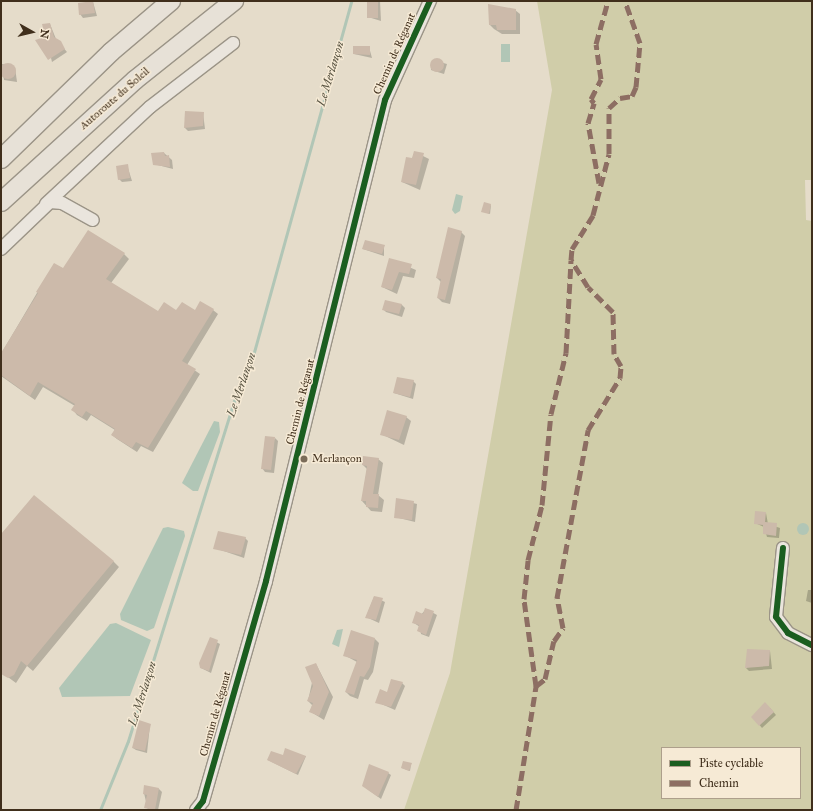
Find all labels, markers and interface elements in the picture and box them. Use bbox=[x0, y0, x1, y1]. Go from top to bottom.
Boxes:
street label: Chemin de Réganat bbox=[371, 11, 419, 97]
north arrow bbox=[12, 12, 52, 52]
text: N bbox=[37, 28, 51, 39]
water label: Le Merlançon bbox=[314, 40, 348, 108]
street label: Autoroute du Soleil bbox=[77, 65, 153, 133]
water label: Le Merlançon bbox=[224, 351, 260, 419]
street label: Chemin de Réganat bbox=[284, 358, 318, 446]
place label: Merlançon bbox=[312, 452, 362, 466]
marker: Merlançon bbox=[299, 454, 309, 464]
water label: Le Merlançon bbox=[126, 660, 160, 728]
street label: Chemin de Réganat bbox=[198, 670, 234, 758]
legend bbox=[661, 747, 801, 799]
text: Piste cyclable bbox=[699, 756, 763, 770]
text: Chemin bbox=[699, 776, 739, 790]

